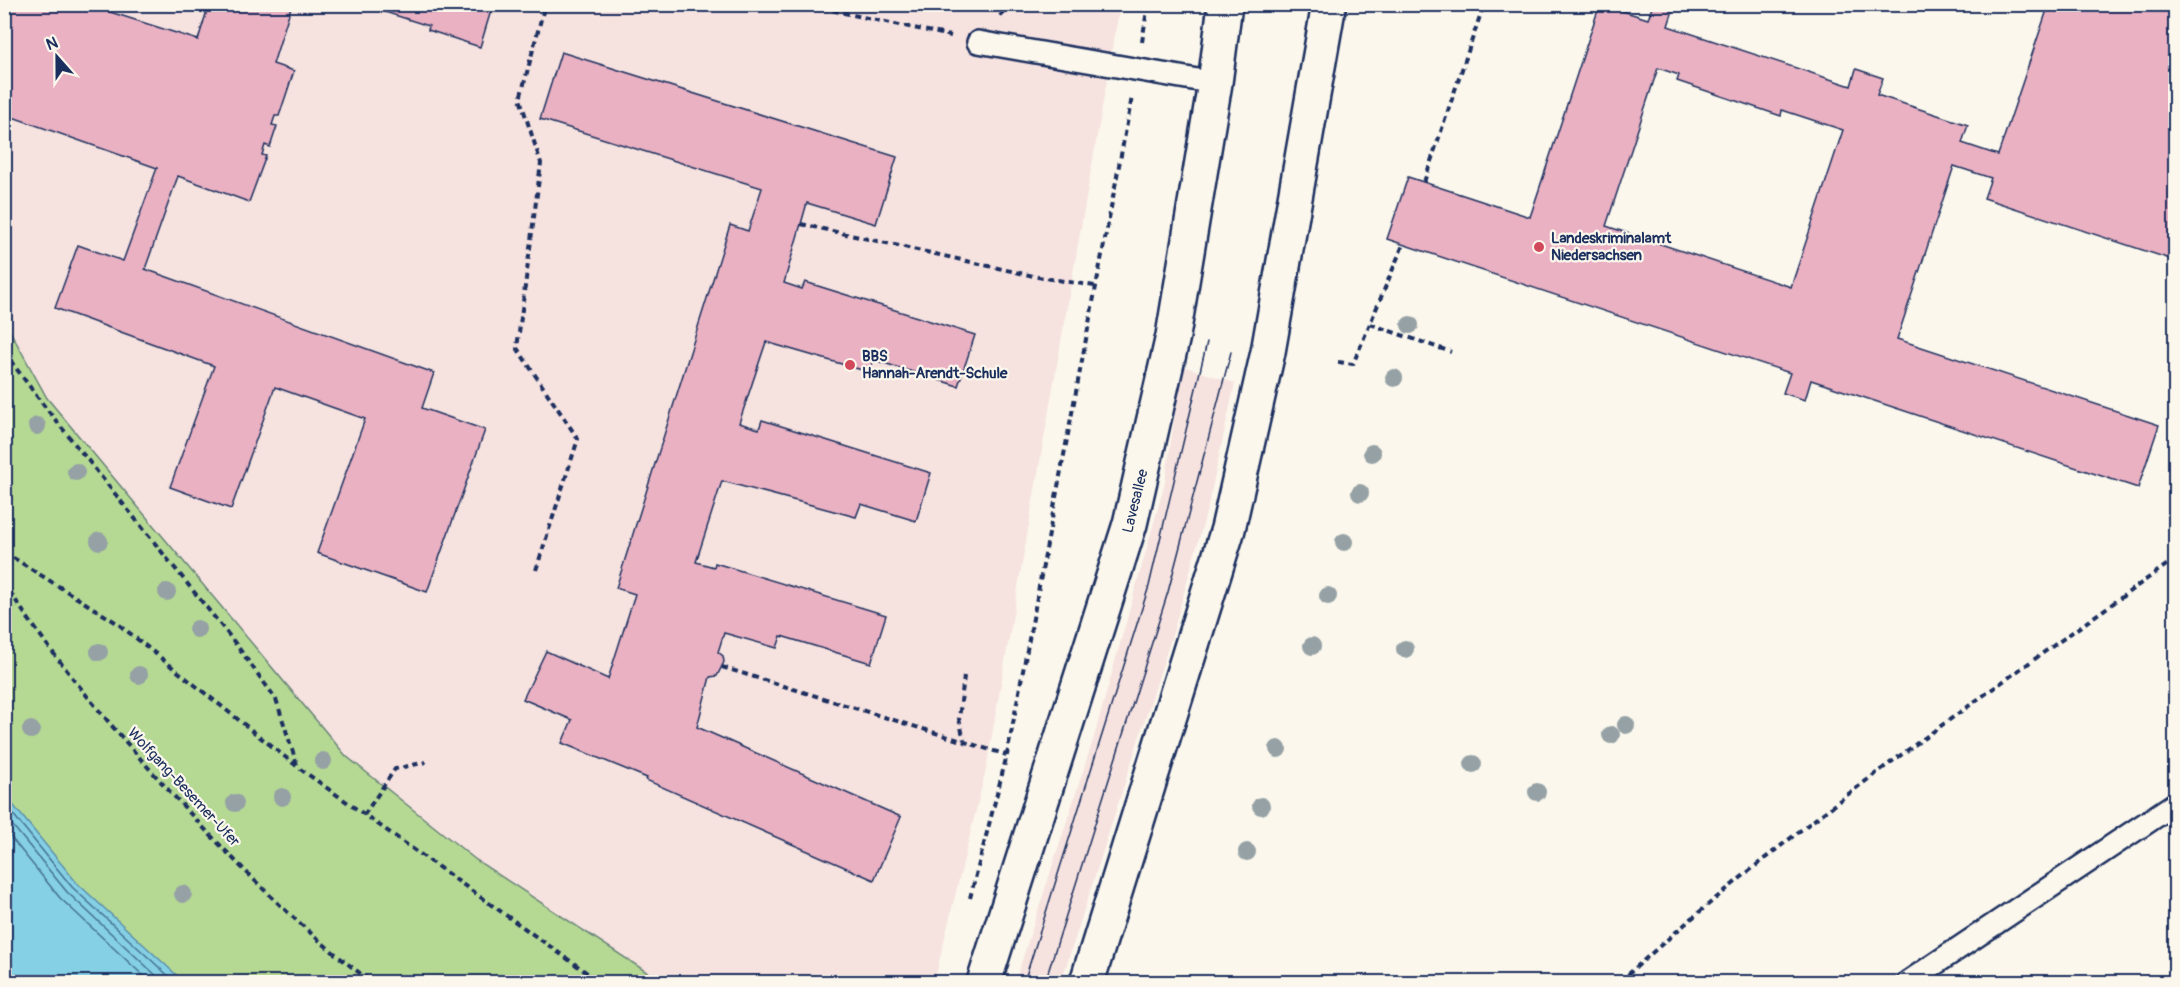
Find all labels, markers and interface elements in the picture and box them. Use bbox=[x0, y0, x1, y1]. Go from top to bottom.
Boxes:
north arrow bbox=[27, 27, 87, 87]
text: N bbox=[43, 33, 61, 55]
place label: Landeskriminalamt Niedersachsen bbox=[1551, 229, 1672, 265]
marker: Landeskriminalamt Niedersachsen bbox=[1532, 240, 1546, 254]
place label: BBS Hannah-Arendt-Schule bbox=[862, 347, 1008, 383]
marker: BBS Hannah-Arendt-Schule bbox=[843, 358, 857, 372]
street label: Lavesallee bbox=[1118, 467, 1153, 535]
street label: Wolfgang-Besemer-Ufer bbox=[123, 724, 244, 851]

